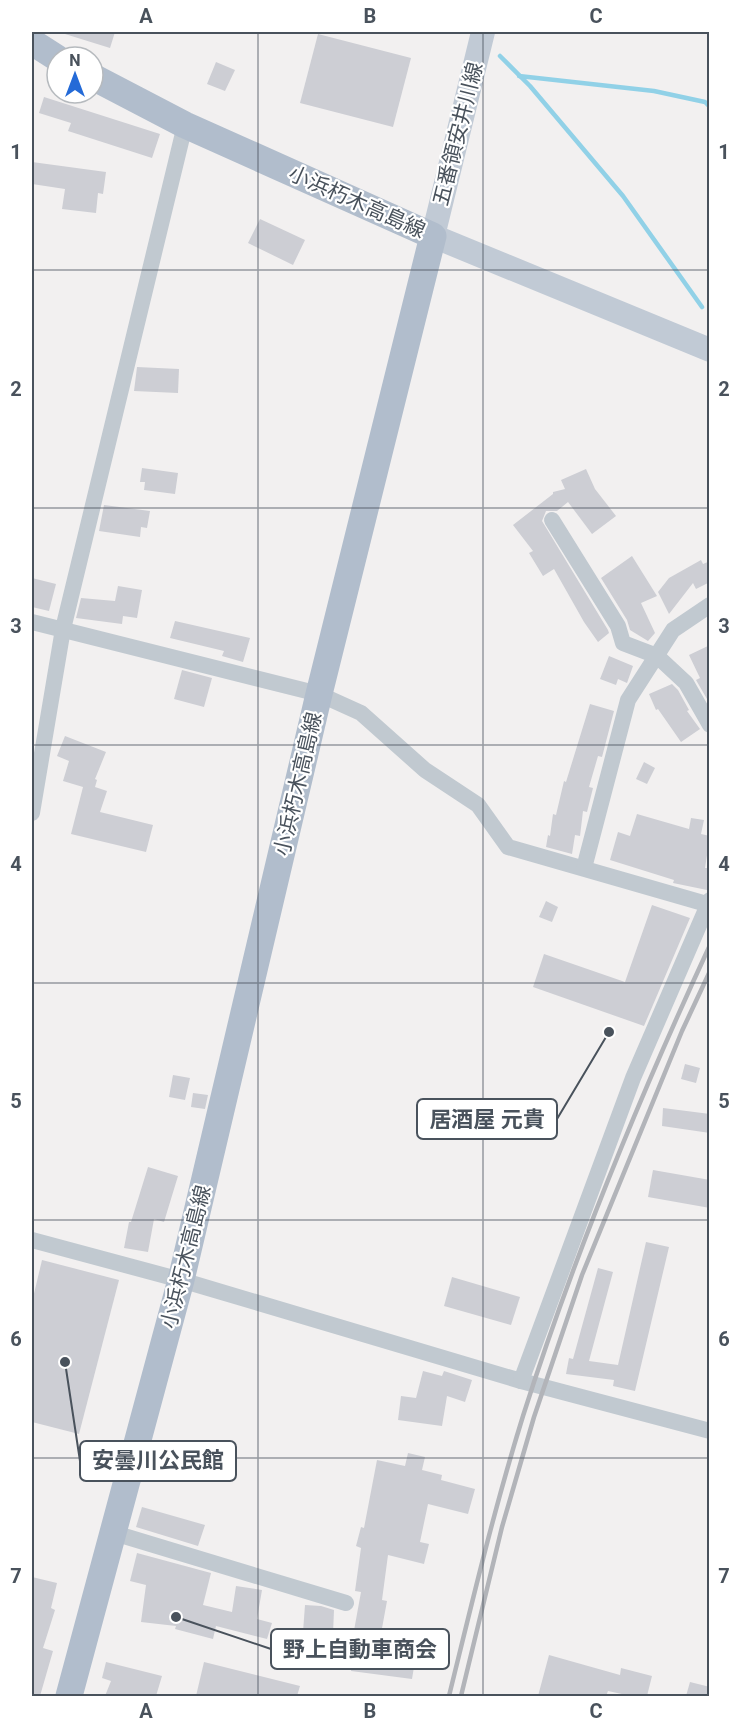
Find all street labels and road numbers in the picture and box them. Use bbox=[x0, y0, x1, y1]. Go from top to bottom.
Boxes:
street label: 五番領安井川線 bbox=[429, 60, 487, 208]
street label: 小浜朽木高島線 bbox=[285, 161, 429, 243]
street label: 小浜朽木高島線 bbox=[270, 710, 326, 858]
street label: 小浜朽木高島線 bbox=[157, 1183, 215, 1331]

